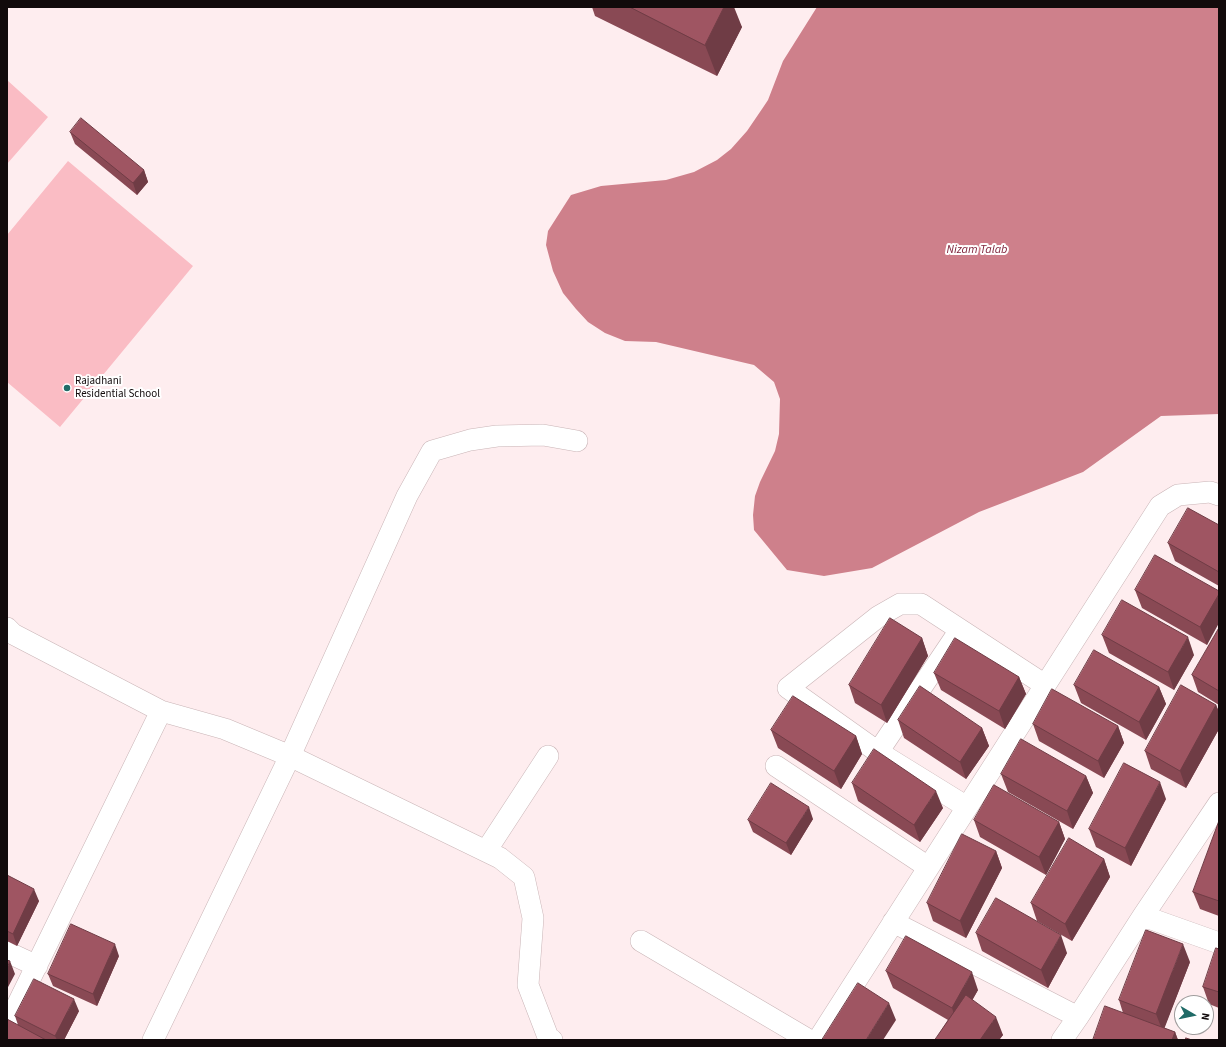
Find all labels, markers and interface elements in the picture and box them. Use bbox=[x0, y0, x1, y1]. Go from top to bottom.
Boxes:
water label: Nizam Talab bbox=[946, 243, 1008, 257]
place label: Rajadhani Residential School bbox=[75, 375, 160, 401]
marker: Rajadhani Residential School bbox=[62, 383, 72, 393]
north arrow bbox=[1174, 995, 1214, 1035]
text: N bbox=[1197, 1012, 1213, 1022]

